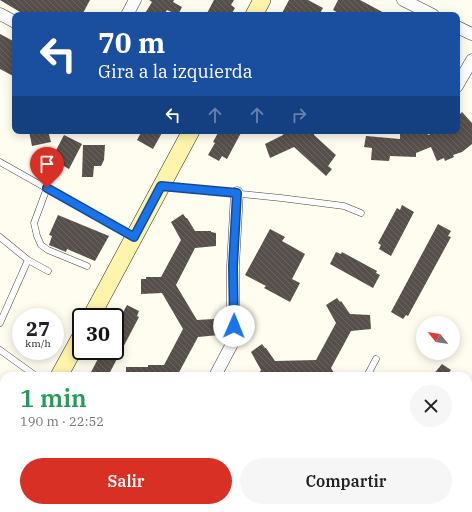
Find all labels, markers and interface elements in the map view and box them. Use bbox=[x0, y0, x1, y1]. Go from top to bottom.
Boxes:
text: 70 m bbox=[98, 24, 165, 61]
icon: left bbox=[32, 28, 84, 80]
text: Gira a la izquierda bbox=[98, 60, 253, 83]
icon: left bbox=[162, 104, 184, 126]
icon: ahead bbox=[204, 104, 226, 126]
icon: ahead bbox=[246, 104, 268, 126]
icon: right bbox=[288, 104, 310, 126]
pin bbox=[30, 147, 64, 188]
icon: arrive bbox=[36, 153, 58, 175]
position arrow bbox=[213, 305, 255, 347]
speed limit sign: 30 bbox=[72, 308, 124, 360]
text: 27 bbox=[26, 315, 50, 342]
north arrow bbox=[416, 316, 460, 360]
map controls bbox=[416, 316, 460, 360]
text: km/h bbox=[25, 337, 51, 350]
text: 1 min bbox=[20, 382, 87, 414]
button: close bbox=[410, 385, 452, 427]
text: 190 m · 22:52 bbox=[20, 413, 104, 430]
button: Salir bbox=[20, 458, 232, 504]
button: Compartir bbox=[240, 458, 452, 504]

